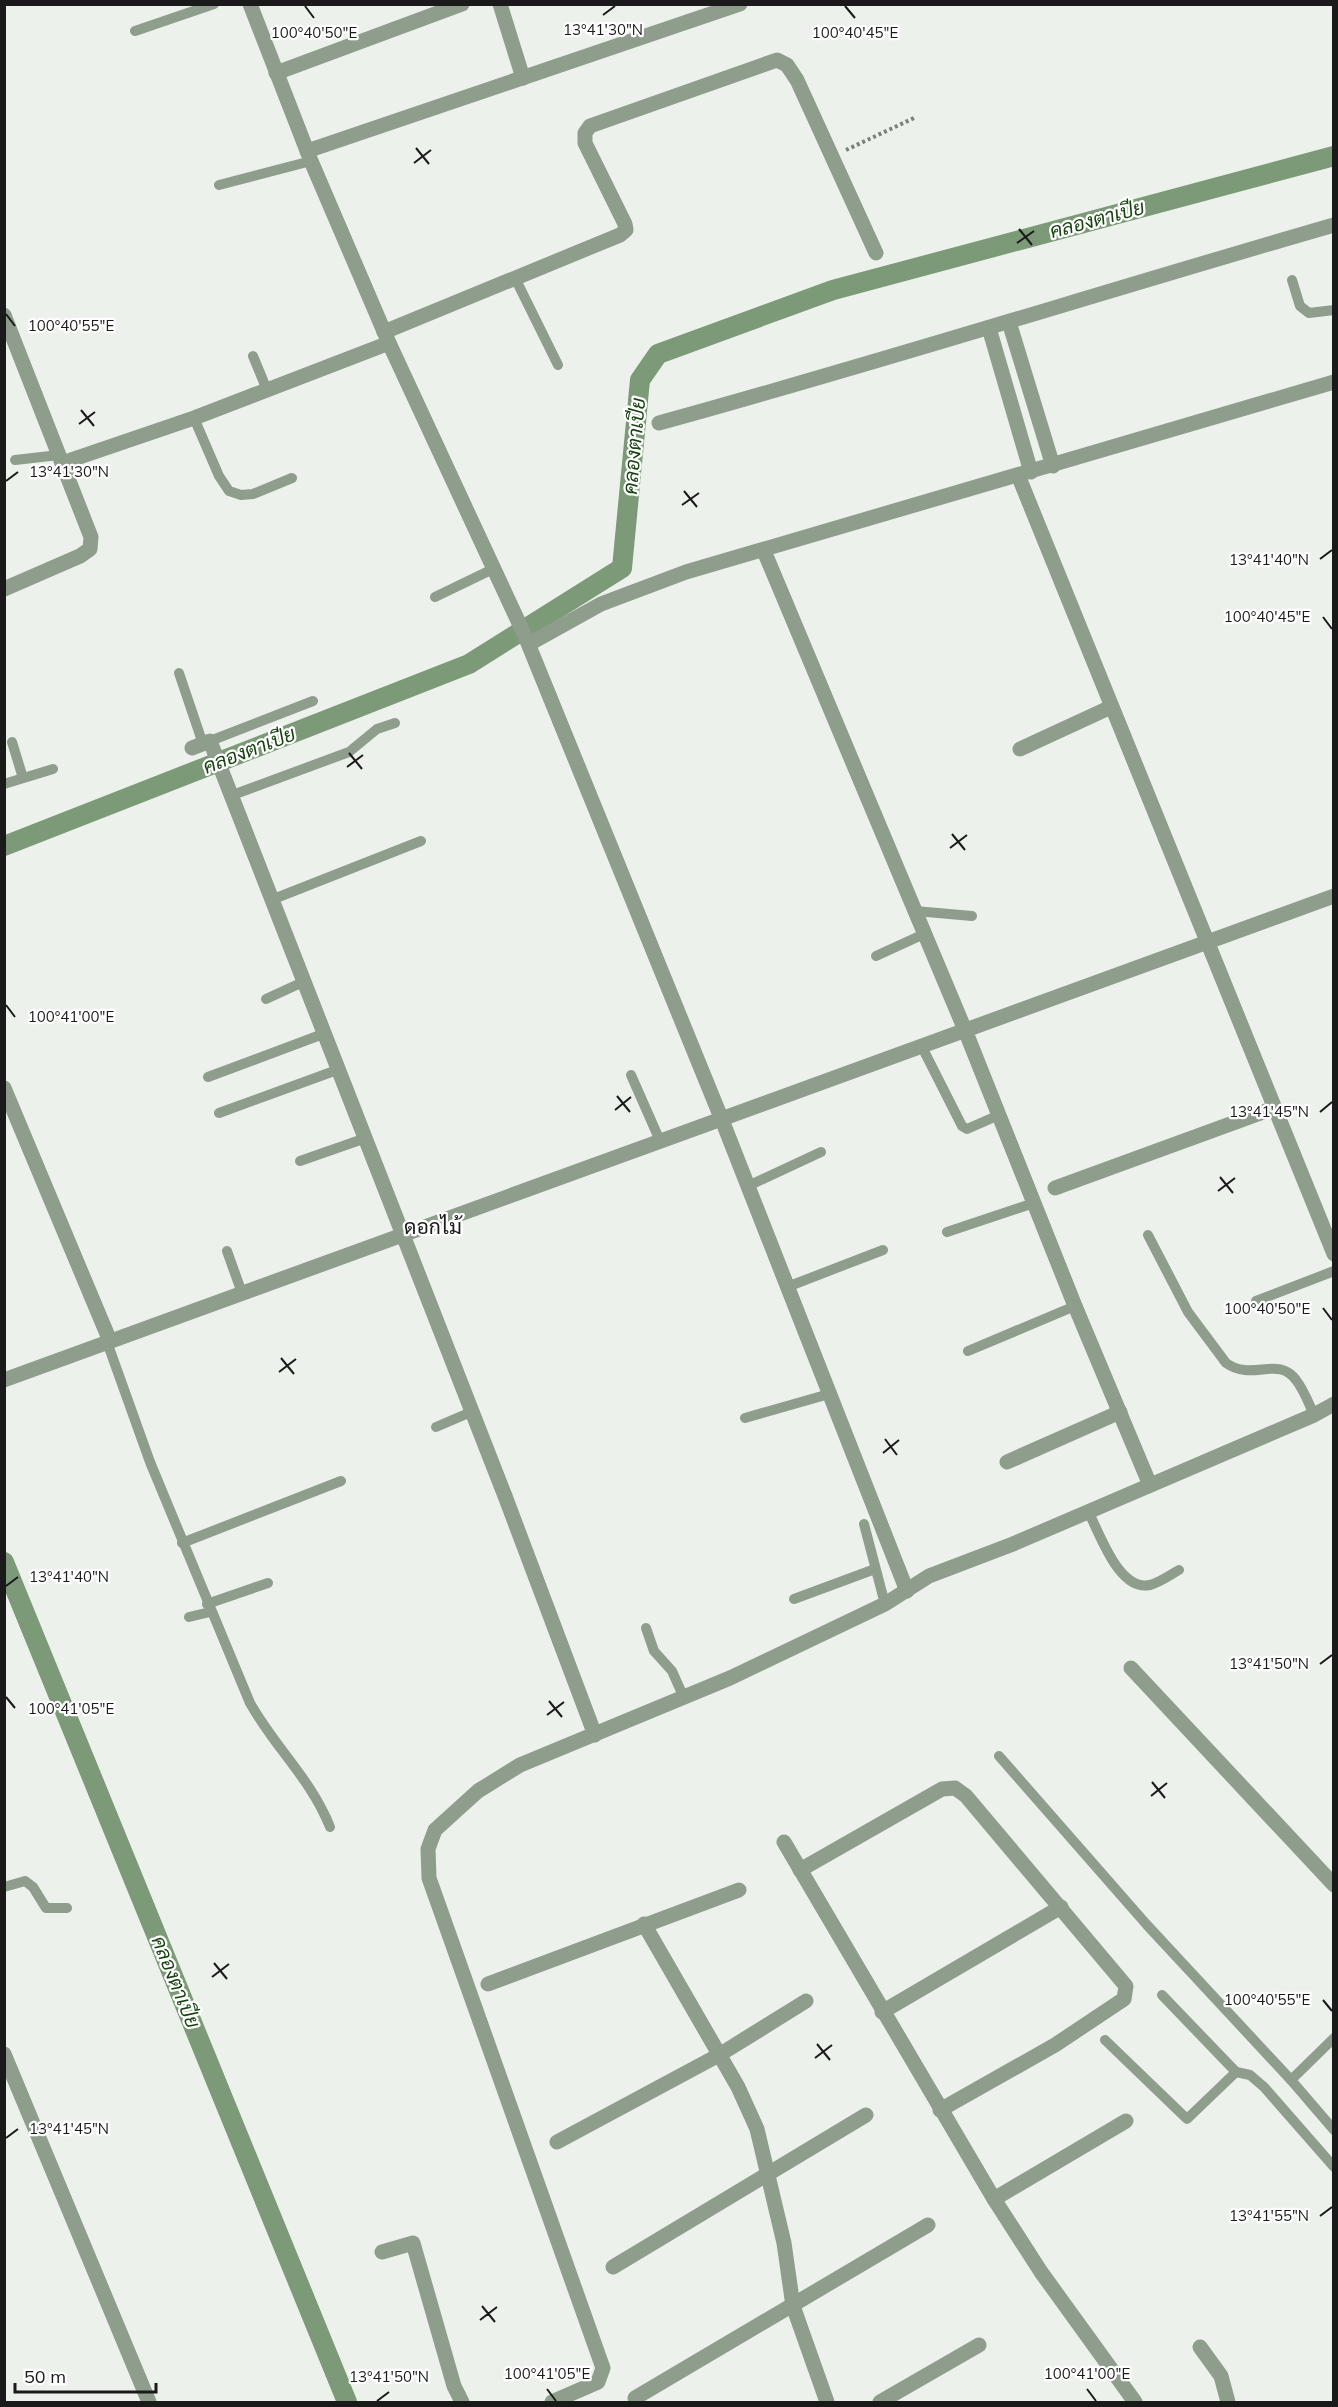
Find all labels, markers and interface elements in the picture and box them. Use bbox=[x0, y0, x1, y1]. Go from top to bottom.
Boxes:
text: 13°41'30"N bbox=[563, 20, 643, 39]
text: 100°40'50"E bbox=[271, 23, 357, 42]
text: 100°40'45"E bbox=[812, 23, 898, 42]
water label: คลองตาเปีย bbox=[1047, 194, 1148, 243]
text: 100°40'55"E bbox=[28, 316, 114, 335]
water label: คลองตาเปีย bbox=[617, 396, 650, 495]
text: 13°41'30"N bbox=[29, 462, 109, 481]
text: 13°41'40"N bbox=[1229, 550, 1309, 569]
text: 100°40'45"E bbox=[1224, 607, 1310, 626]
water label: คลองตาเปีย bbox=[199, 720, 299, 779]
text: 100°41'00"E bbox=[28, 1007, 114, 1026]
text: 13°41'45"N bbox=[1229, 1102, 1309, 1121]
district label: ดอกไม้ bbox=[404, 1213, 463, 1239]
text: 100°40'50"E bbox=[1224, 1299, 1310, 1318]
text: 13°41'40"N bbox=[29, 1567, 109, 1586]
text: 13°41'50"N bbox=[1229, 1654, 1309, 1673]
text: 100°41'05"E bbox=[28, 1699, 114, 1718]
water label: คลองตาเปีย bbox=[147, 1932, 206, 2032]
text: 100°40'55"E bbox=[1224, 1990, 1310, 2009]
text: 13°41'45"N bbox=[29, 2119, 109, 2138]
text: 13°41'55"N bbox=[1229, 2206, 1309, 2225]
scale bar bbox=[15, 2356, 156, 2394]
text: 100°41'05"E bbox=[504, 2364, 590, 2383]
text: 100°41'00"E bbox=[1044, 2364, 1130, 2383]
text: 50 m bbox=[24, 2365, 66, 2388]
text: 13°41'50"N bbox=[349, 2367, 429, 2386]

